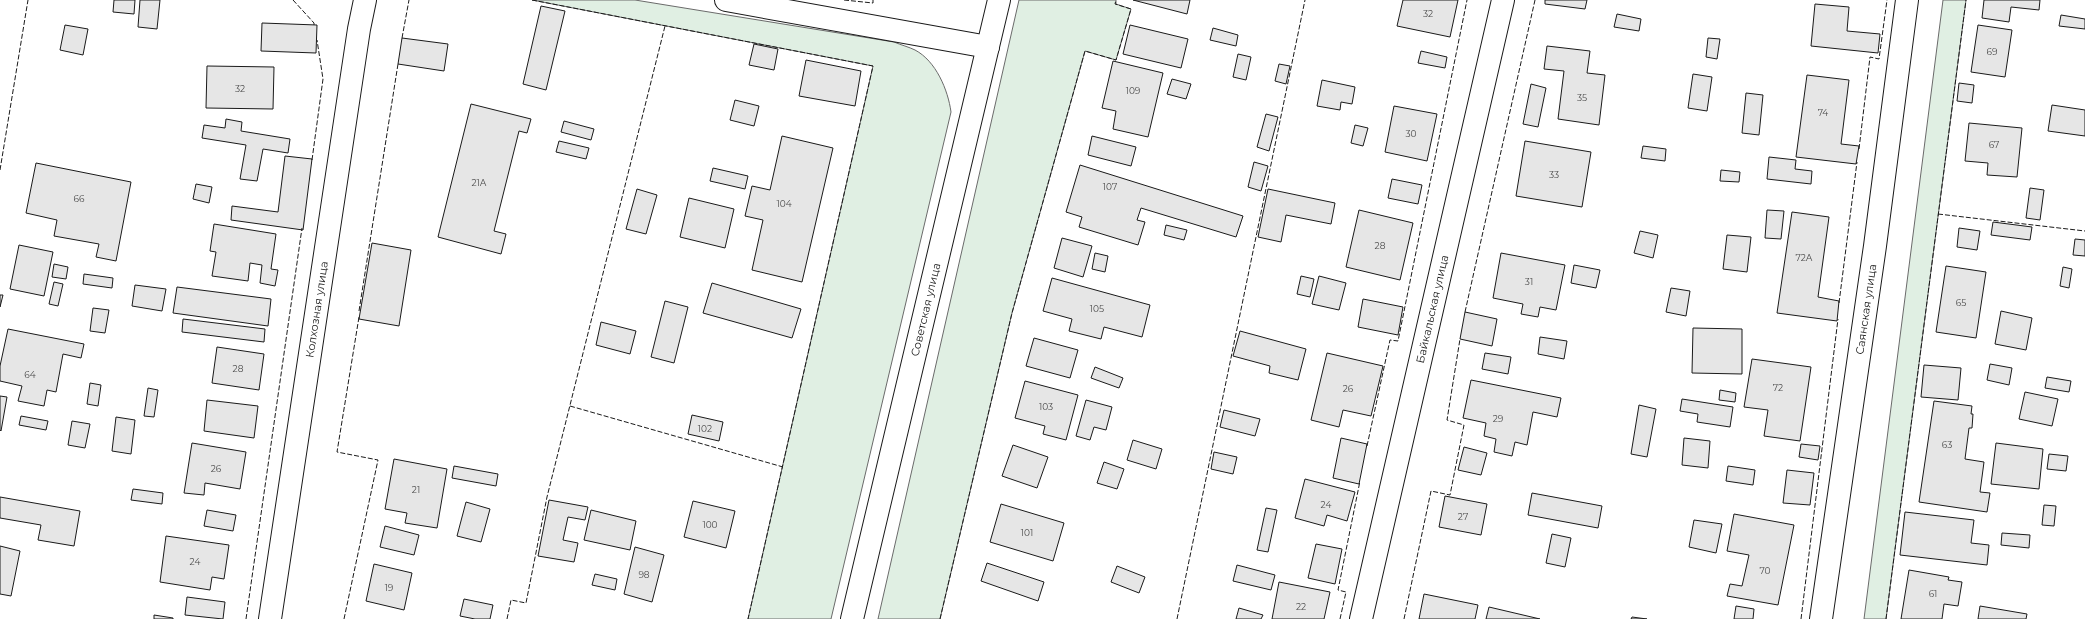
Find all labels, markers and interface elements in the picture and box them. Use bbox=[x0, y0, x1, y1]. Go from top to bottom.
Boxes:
house number: 32 bbox=[1423, 8, 1433, 19]
house number: 69 bbox=[1987, 46, 1998, 57]
house number: 32 bbox=[235, 83, 245, 94]
house number: 109 bbox=[1126, 85, 1141, 96]
house number: 35 bbox=[1577, 92, 1587, 103]
house number: 74 bbox=[1818, 107, 1828, 118]
house number: 30 bbox=[1405, 128, 1417, 139]
house number: 67 bbox=[1989, 139, 1999, 150]
house number: 33 bbox=[1549, 169, 1559, 180]
house number: 21А bbox=[471, 177, 487, 188]
house number: 107 bbox=[1103, 181, 1117, 192]
house number: 66 bbox=[74, 193, 85, 204]
house number: 104 bbox=[776, 198, 792, 209]
house number: 28 bbox=[1375, 240, 1386, 251]
house number: 72А bbox=[1795, 252, 1813, 263]
street label: Байкальская улица bbox=[1413, 254, 1451, 365]
street label: Колхозная улица bbox=[302, 260, 331, 359]
street label: Советская улица bbox=[908, 261, 943, 358]
street label: Саянская улица bbox=[1852, 263, 1879, 355]
house number: 31 bbox=[1525, 276, 1533, 287]
house number: 65 bbox=[1956, 297, 1966, 308]
house number: 105 bbox=[1090, 303, 1104, 314]
house number: 28 bbox=[233, 363, 244, 374]
house number: 64 bbox=[24, 369, 36, 380]
house number: 72 bbox=[1773, 382, 1783, 393]
house number: 26 bbox=[1343, 383, 1354, 394]
house number: 103 bbox=[1039, 401, 1053, 412]
house number: 29 bbox=[1493, 413, 1504, 424]
house number: 102 bbox=[698, 423, 712, 434]
house number: 63 bbox=[1942, 439, 1952, 450]
house number: 26 bbox=[211, 463, 222, 474]
house number: 21 bbox=[412, 484, 420, 495]
house number: 24 bbox=[1321, 499, 1331, 510]
house number: 27 bbox=[1458, 511, 1468, 522]
house number: 100 bbox=[702, 519, 718, 530]
house number: 101 bbox=[1021, 527, 1033, 538]
house number: 24 bbox=[190, 556, 200, 567]
house number: 70 bbox=[1759, 565, 1771, 576]
house number: 98 bbox=[638, 569, 650, 580]
house number: 19 bbox=[385, 582, 394, 593]
house number: 61 bbox=[1929, 588, 1937, 599]
house number: 22 bbox=[1296, 601, 1306, 612]

